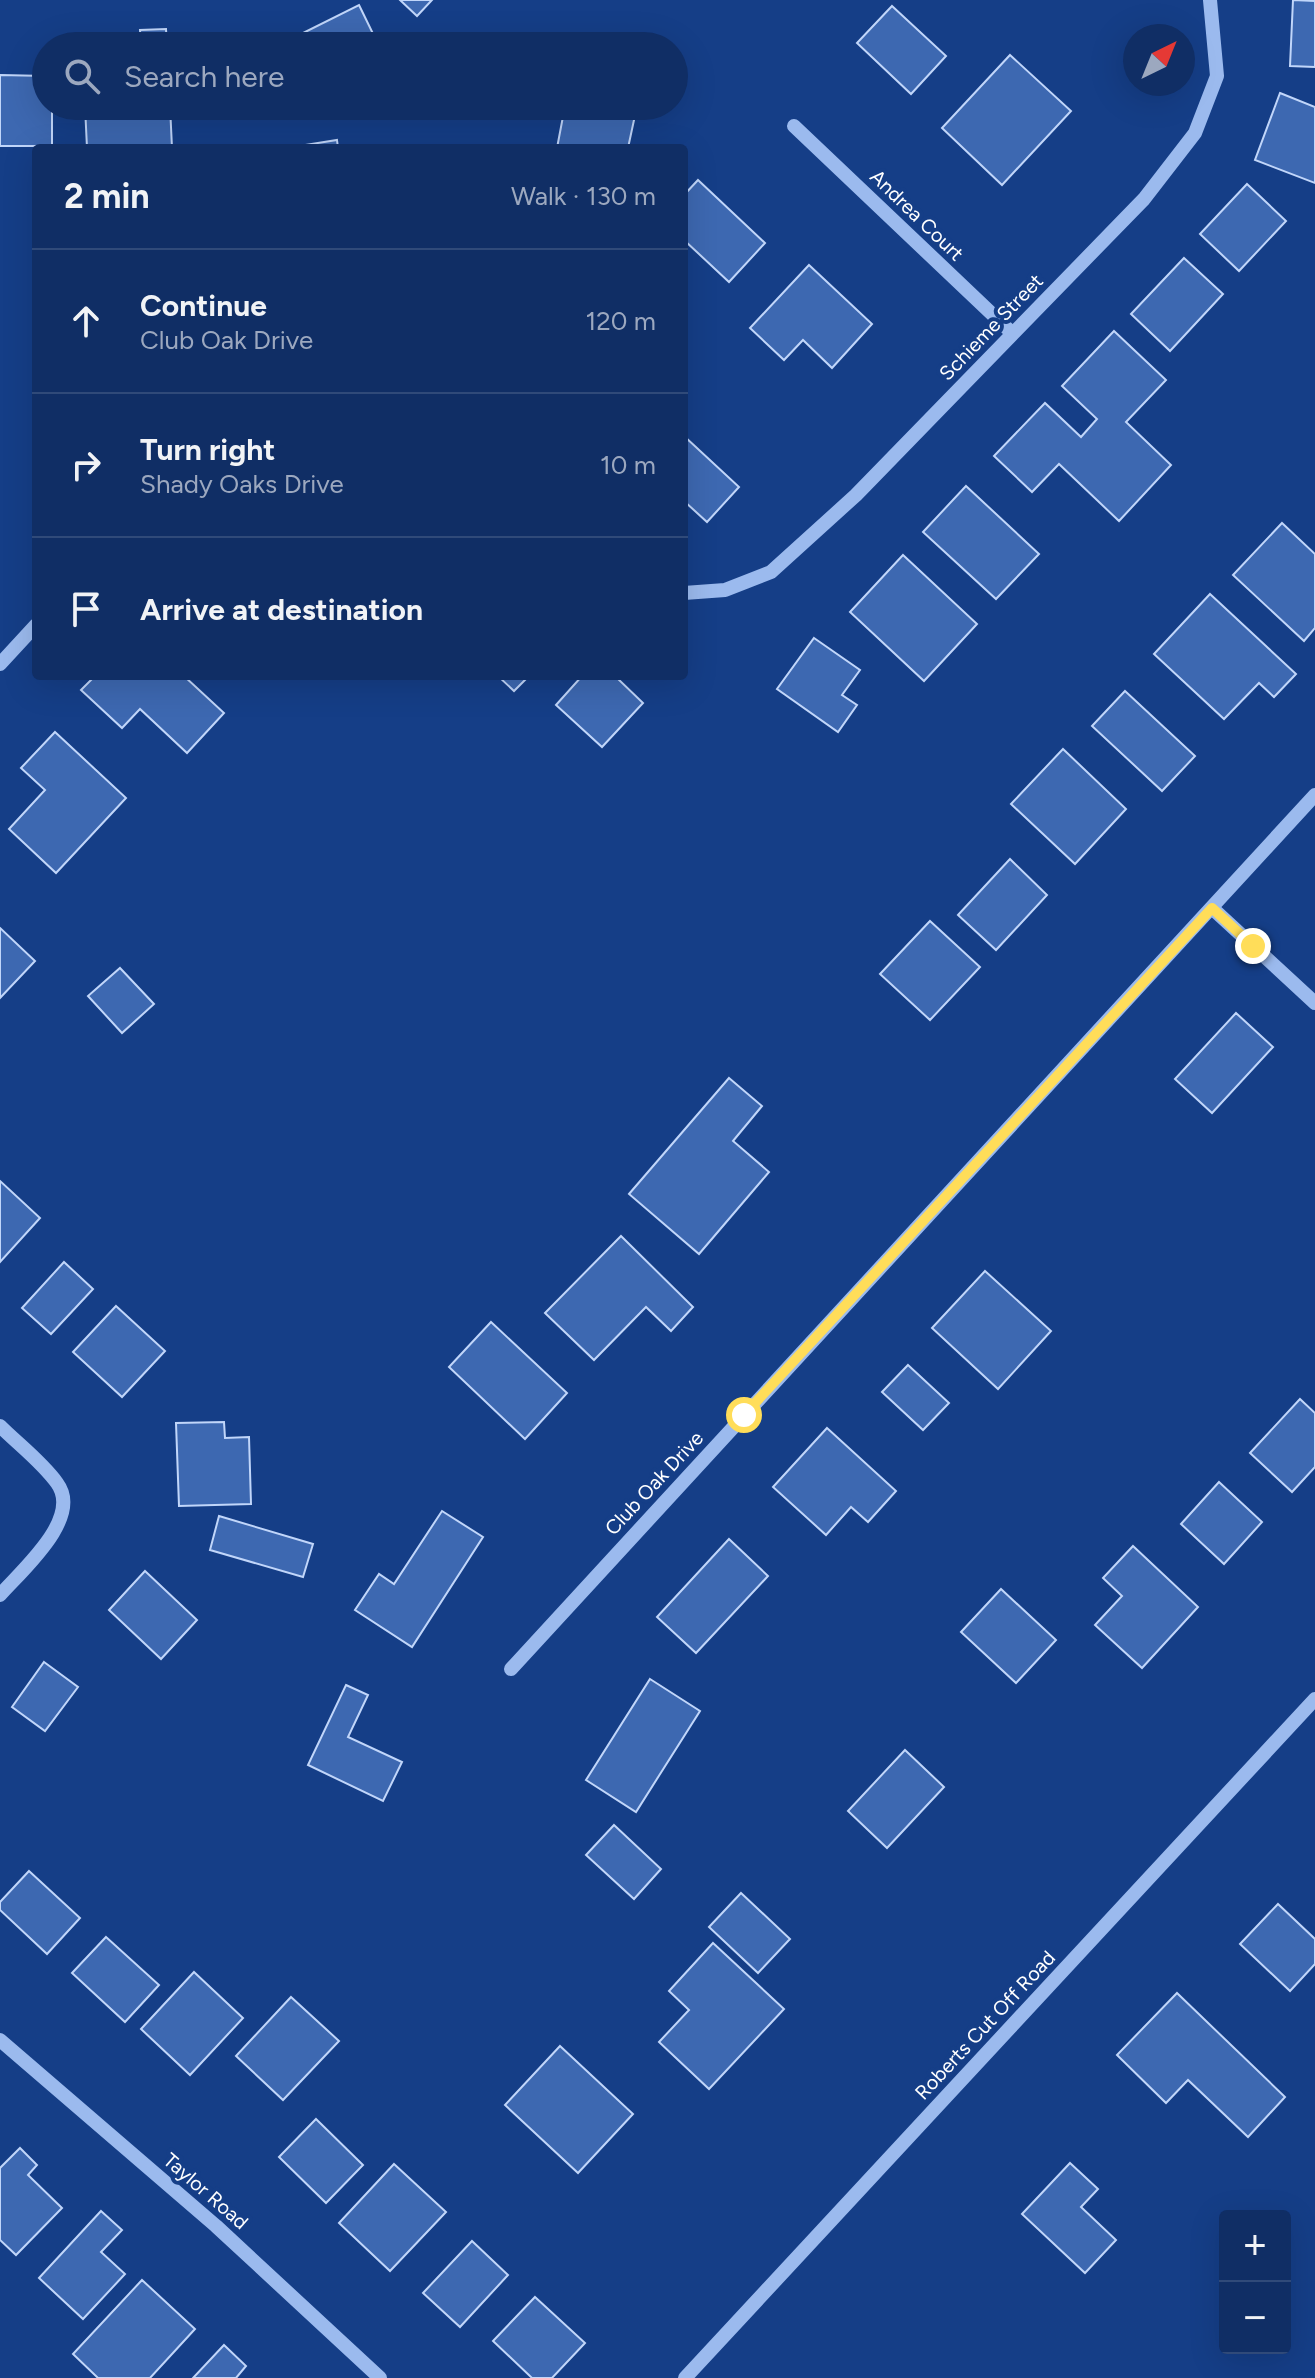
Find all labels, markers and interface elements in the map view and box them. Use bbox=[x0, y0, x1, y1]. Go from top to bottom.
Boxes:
north arrow bbox=[1123, 24, 1195, 96]
search box bbox=[32, 32, 688, 120]
icon: search bbox=[60, 54, 104, 98]
text: Search here bbox=[124, 58, 284, 95]
street label: Andrea Court bbox=[865, 164, 969, 266]
text: 2 min bbox=[64, 176, 150, 217]
text: Walk · 130 m bbox=[511, 180, 656, 212]
street label: Schieme Street bbox=[934, 269, 1048, 385]
text: Continue bbox=[140, 287, 267, 324]
icon: ahead bbox=[64, 299, 108, 343]
text: 120 m bbox=[586, 305, 656, 337]
text: Club Oak Drive bbox=[140, 324, 313, 356]
text: Turn right bbox=[140, 431, 275, 468]
icon: right bbox=[64, 443, 108, 487]
text: 10 m bbox=[600, 449, 656, 481]
text: Shady Oaks Drive bbox=[140, 468, 344, 500]
icon: arrive bbox=[64, 587, 108, 631]
text: Arrive at destination bbox=[140, 591, 423, 628]
route end bbox=[1235, 928, 1271, 964]
route start bbox=[726, 1397, 762, 1433]
street label: Club Oak Drive bbox=[600, 1426, 708, 1540]
street label: Roberts Cut Off Road bbox=[910, 1946, 1060, 2104]
street label: Taylor Road bbox=[159, 2148, 253, 2234]
map controls bbox=[1219, 2210, 1291, 2354]
button: + bbox=[1219, 2210, 1291, 2282]
button: − bbox=[1219, 2282, 1291, 2354]

